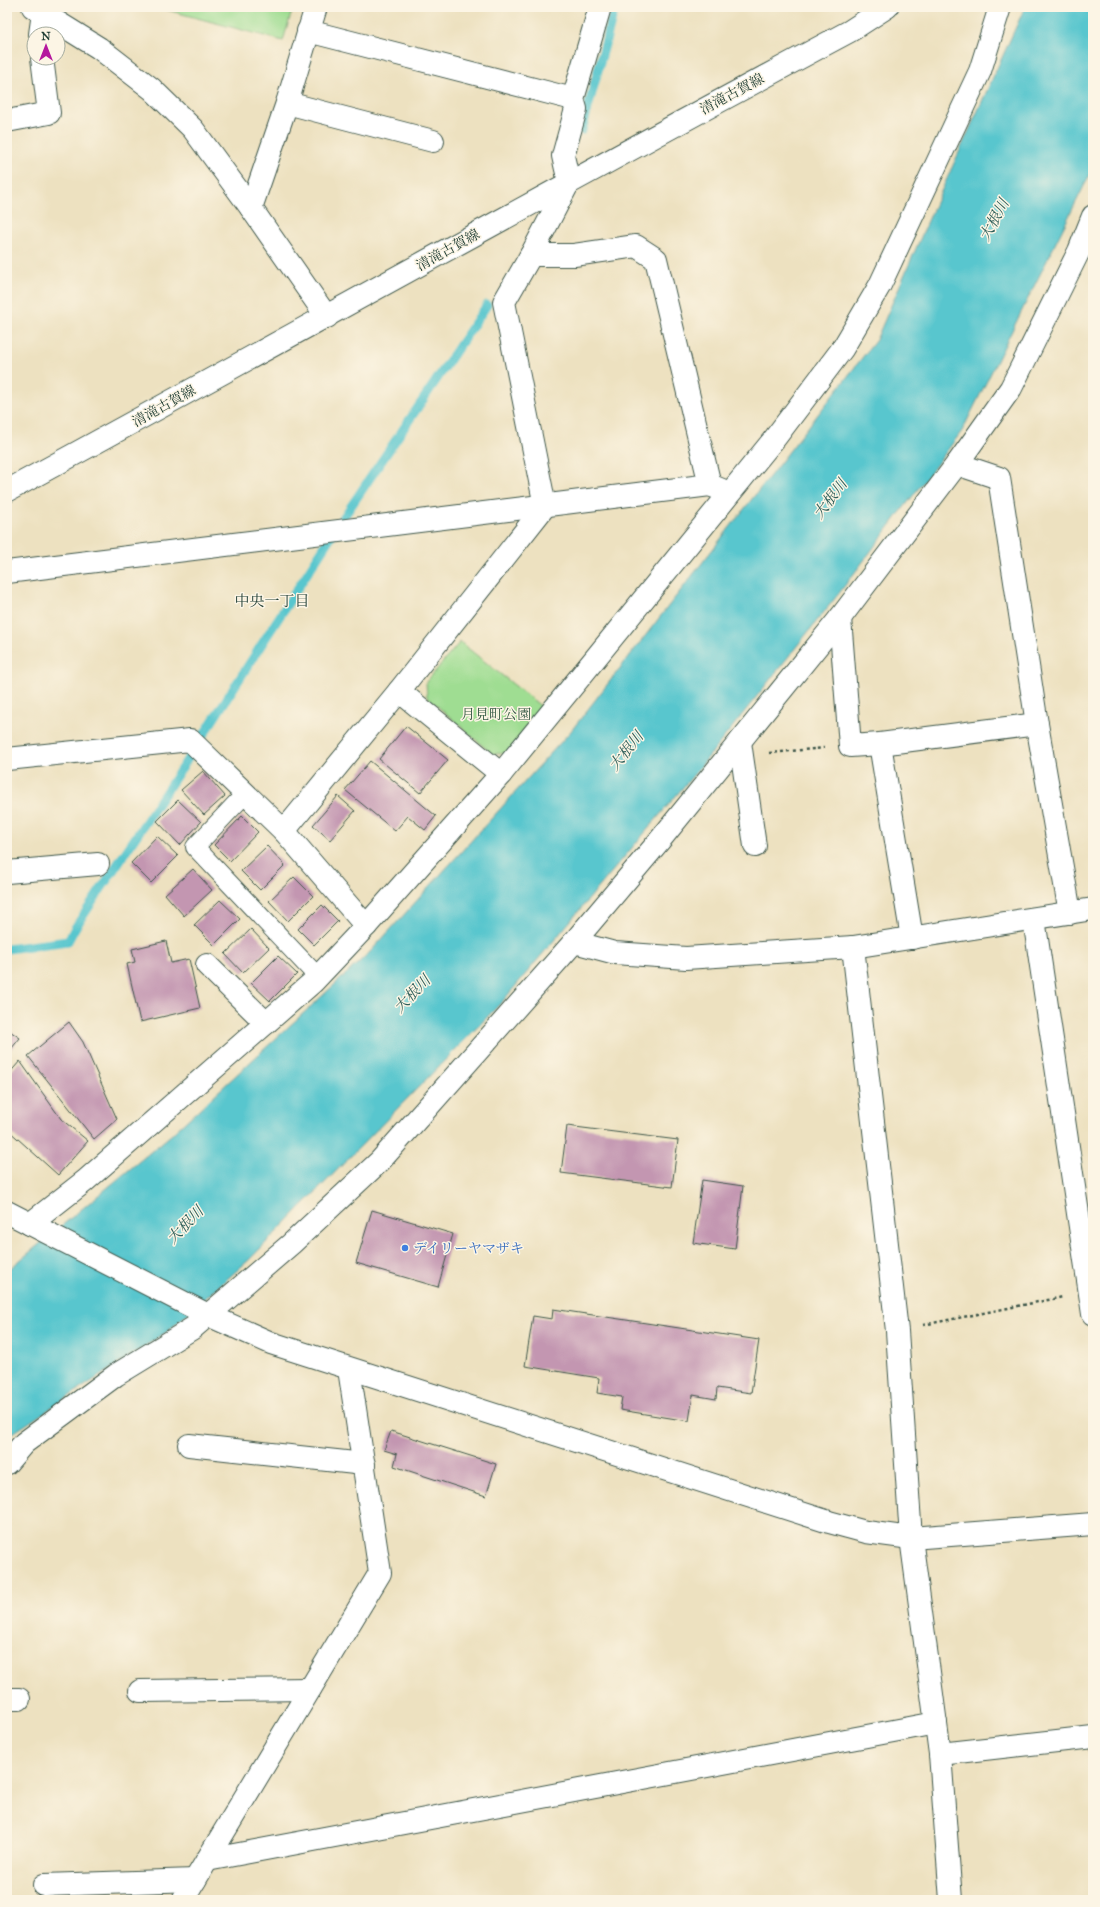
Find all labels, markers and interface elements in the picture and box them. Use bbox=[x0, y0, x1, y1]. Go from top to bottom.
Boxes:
north arrow bbox=[26, 26, 66, 66]
text: N bbox=[41, 30, 51, 43]
street label: 清滝古賀線 bbox=[697, 70, 767, 118]
water label: 大根川 bbox=[975, 194, 1013, 244]
street label: 清滝古賀線 bbox=[413, 226, 483, 274]
street label: 清滝古賀線 bbox=[129, 382, 199, 430]
water label: 大根川 bbox=[809, 474, 852, 522]
district label: 中央一丁目 bbox=[234, 592, 310, 610]
park label: 月見町公園 bbox=[461, 706, 531, 723]
water label: 大根川 bbox=[605, 726, 648, 774]
water label: 大根川 bbox=[390, 970, 435, 1016]
water label: 大根川 bbox=[163, 1201, 208, 1247]
place label: デイリーヤマザキ bbox=[413, 1240, 524, 1257]
marker: デイリーヤマザキ bbox=[400, 1243, 410, 1253]

